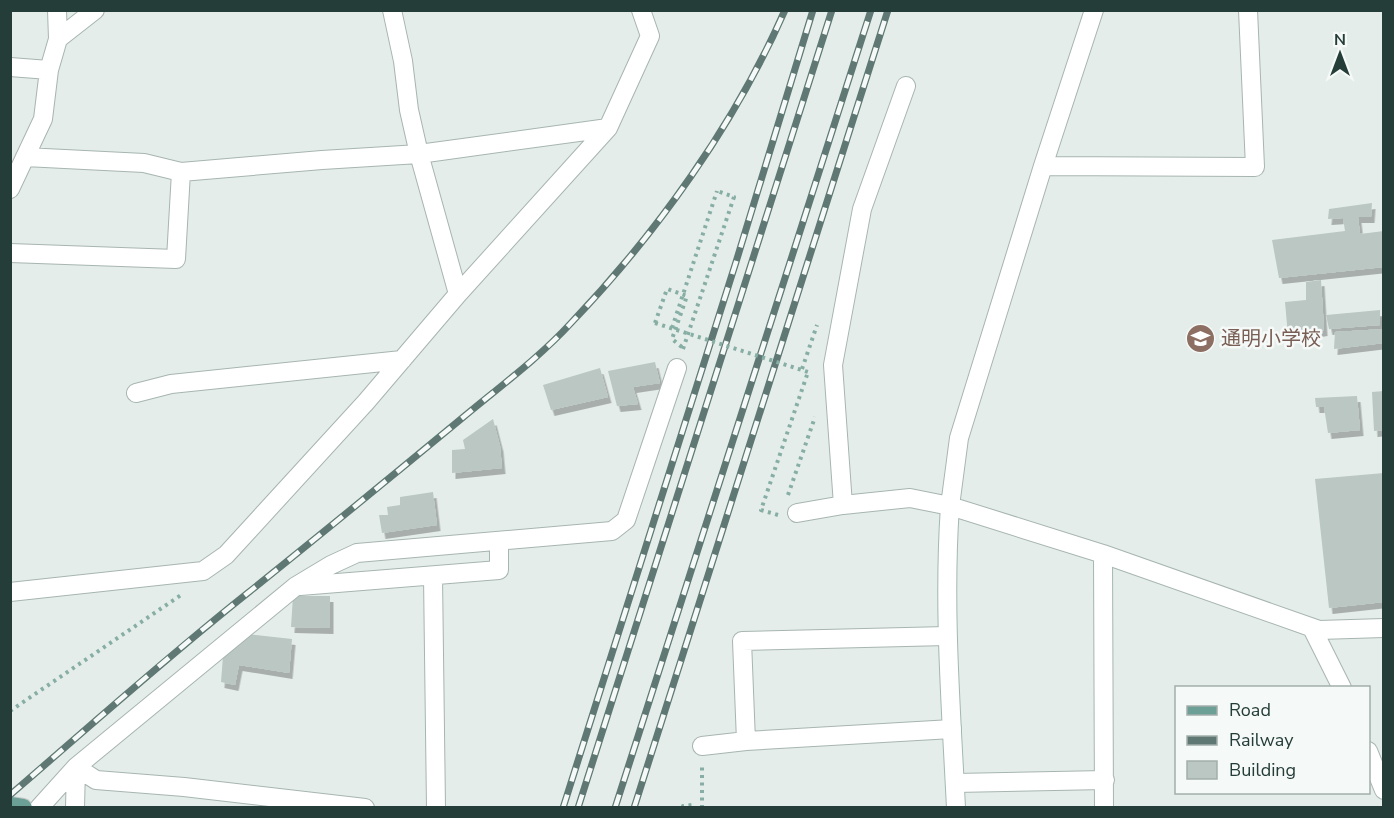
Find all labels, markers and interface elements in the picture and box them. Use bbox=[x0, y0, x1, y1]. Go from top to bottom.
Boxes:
north arrow bbox=[1310, 24, 1370, 84]
text: N bbox=[1334, 29, 1346, 51]
school or university icon: 通明小学校 bbox=[1184, 322, 1216, 354]
place label: 通明小学校 bbox=[1221, 325, 1321, 352]
legend bbox=[1175, 686, 1370, 794]
text: Road bbox=[1229, 698, 1271, 722]
text: Railway bbox=[1229, 728, 1294, 752]
text: Building bbox=[1229, 758, 1296, 782]

